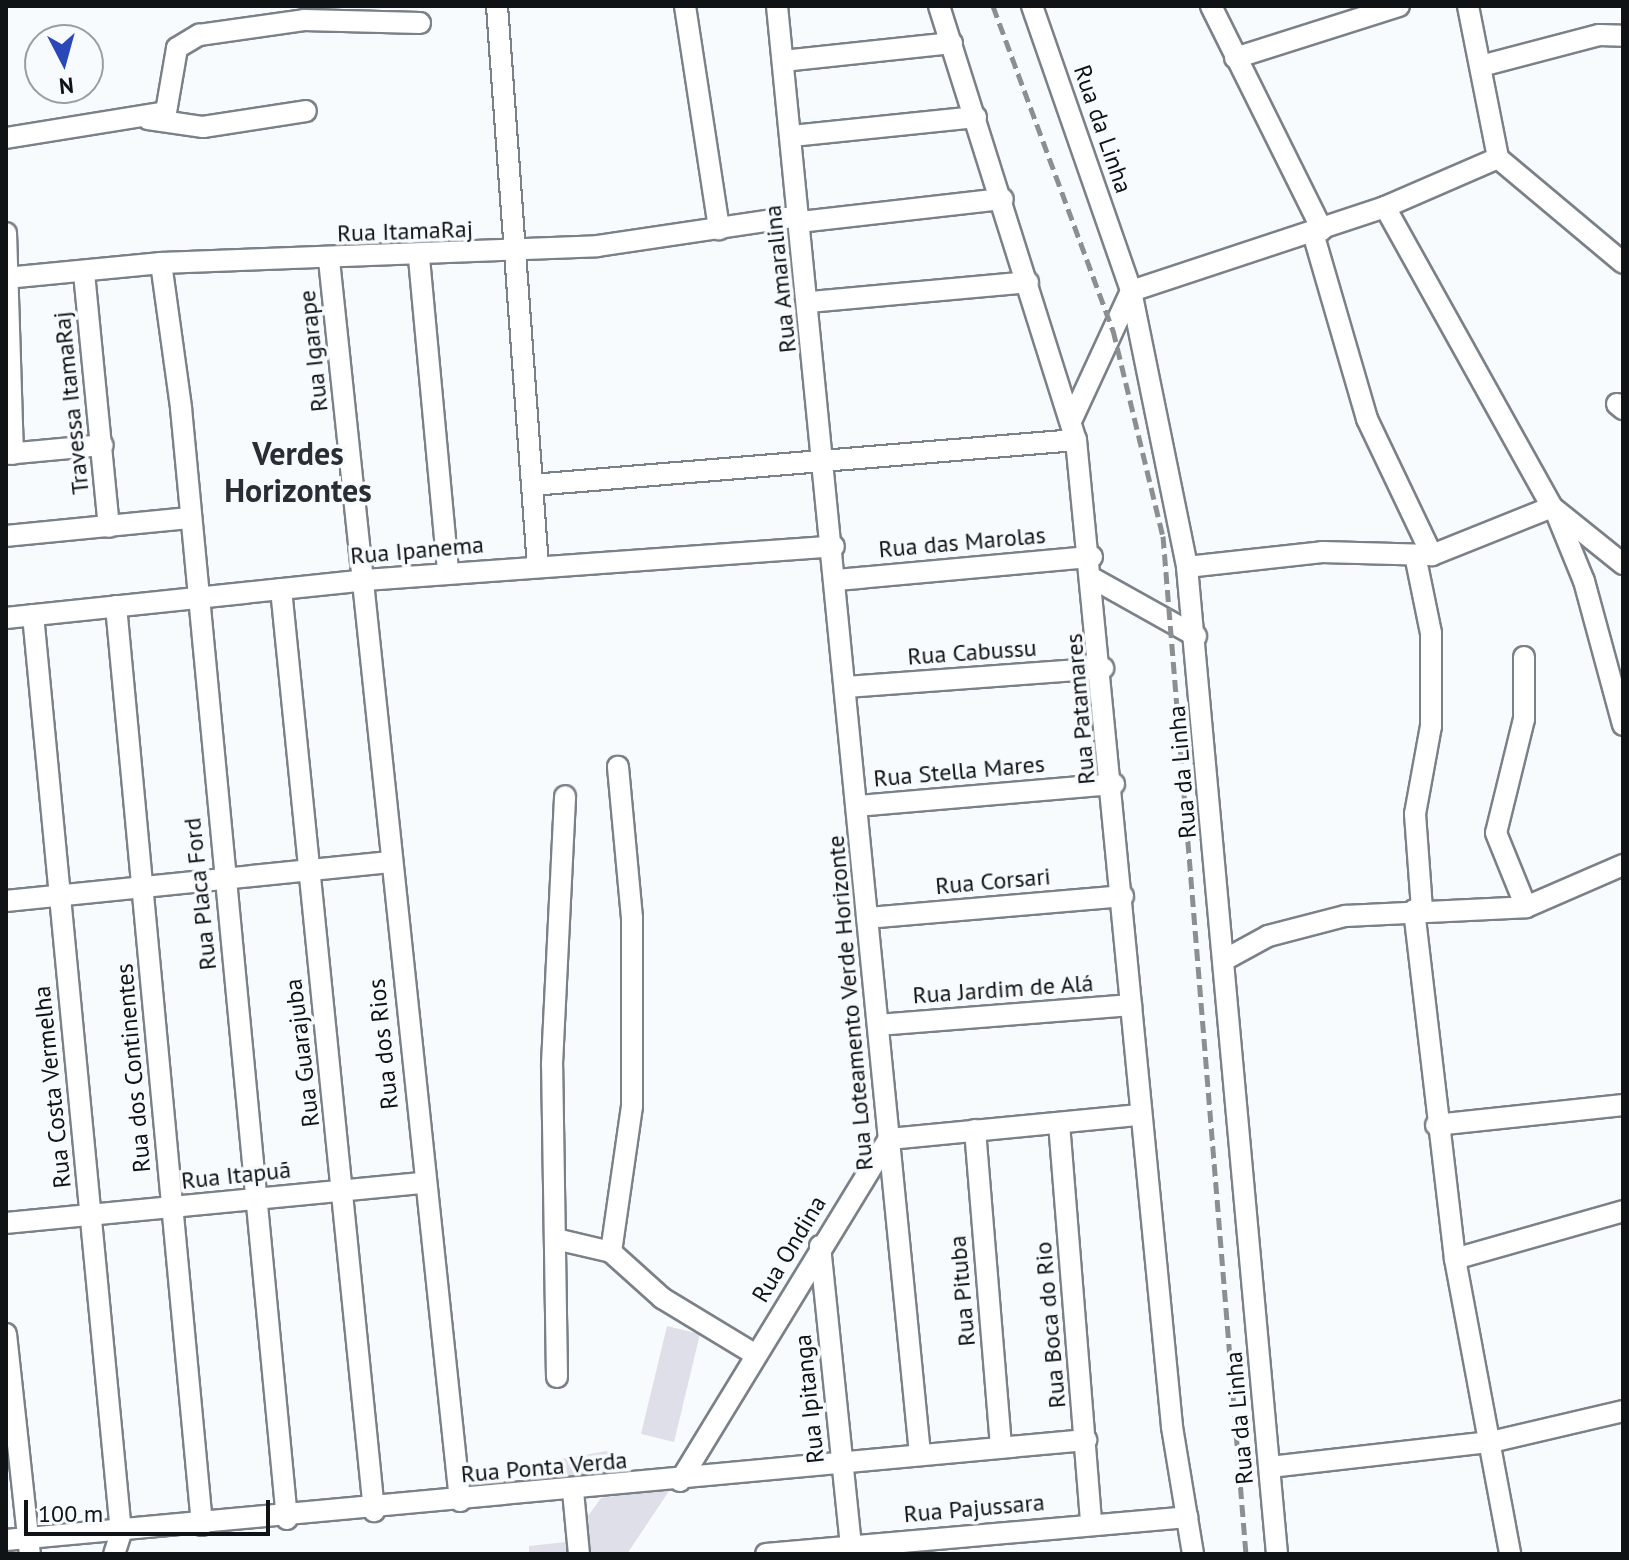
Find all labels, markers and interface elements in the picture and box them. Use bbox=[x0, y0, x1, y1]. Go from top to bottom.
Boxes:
north arrow bbox=[24, 24, 104, 104]
street label: Rua da Linha bbox=[1068, 61, 1138, 197]
text: N bbox=[58, 71, 75, 101]
street label: Rua Amaralina bbox=[758, 203, 802, 355]
street label: Rua ItamaRaj bbox=[337, 214, 473, 248]
street label: Rua Igarape bbox=[292, 289, 334, 413]
street label: Travessa ItamaRaj bbox=[47, 310, 95, 496]
district label: Verdes Horizontes bbox=[224, 435, 372, 510]
street label: Rua das Marolas bbox=[877, 520, 1047, 564]
street label: Rua Ipanema bbox=[349, 530, 485, 570]
street label: Rua Patamares bbox=[1059, 632, 1101, 786]
street label: Rua Cabussu bbox=[906, 633, 1038, 671]
street label: Rua da Linha bbox=[1162, 704, 1202, 840]
street label: Rua Stella Mares bbox=[872, 749, 1046, 793]
street label: Rua Placa Ford bbox=[178, 816, 222, 972]
street label: Rua Loteamento Verde Horizonte bbox=[821, 834, 879, 1172]
street label: Rua Corsari bbox=[934, 862, 1052, 900]
street label: Rua dos Continentes bbox=[110, 962, 156, 1174]
street label: Rua Jardim de Alá bbox=[911, 968, 1095, 1010]
street label: Rua Guarajuba bbox=[279, 977, 325, 1129]
street label: Rua dos Rios bbox=[362, 977, 404, 1111]
street label: Rua Costa Vermelha bbox=[27, 984, 77, 1190]
street label: Rua Itapuã bbox=[180, 1155, 292, 1195]
street label: Rua Ondina bbox=[746, 1190, 832, 1308]
street label: Rua Pituba bbox=[943, 1234, 981, 1348]
street label: Rua Boca do Rio bbox=[1028, 1241, 1072, 1409]
street label: Rua Ipitanga bbox=[788, 1333, 830, 1465]
street label: Rua da Linha bbox=[1219, 1350, 1259, 1486]
street label: Rua Ponta Verda bbox=[459, 1445, 629, 1489]
scale bar bbox=[28, 1484, 274, 1534]
street label: Rua Pajussara bbox=[902, 1487, 1046, 1529]
text: 100 m bbox=[38, 1498, 103, 1529]

